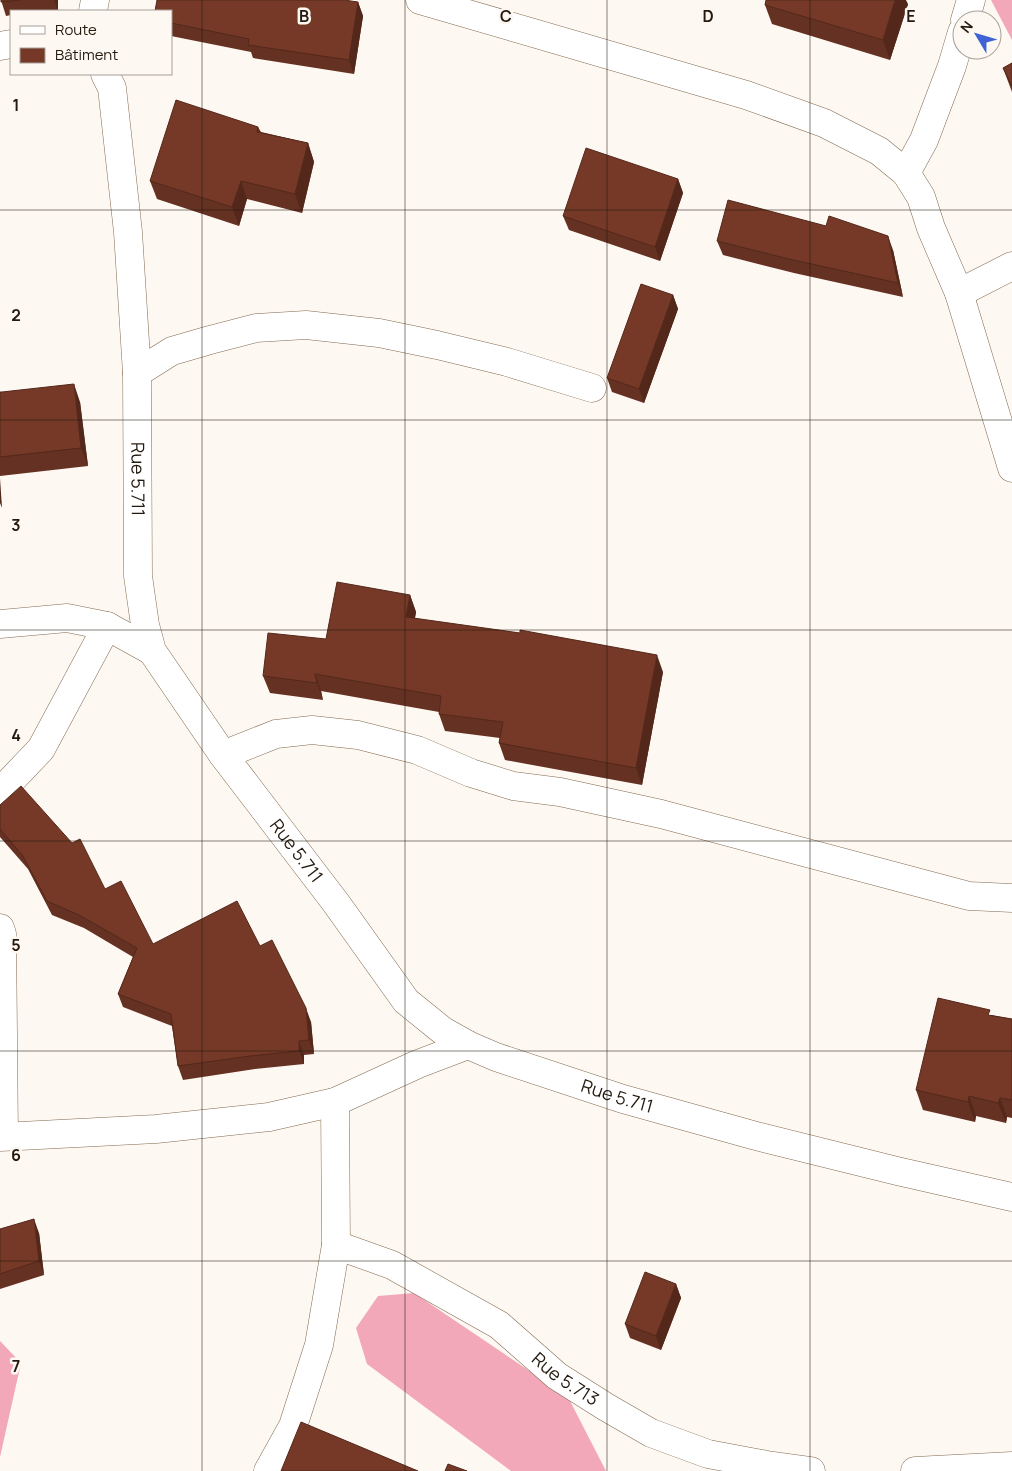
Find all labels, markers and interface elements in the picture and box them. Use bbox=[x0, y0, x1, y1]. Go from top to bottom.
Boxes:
text: B bbox=[299, 5, 309, 27]
text: C bbox=[500, 5, 512, 27]
text: D bbox=[702, 5, 714, 27]
text: E bbox=[906, 5, 916, 27]
legend bbox=[10, 10, 172, 75]
north arrow bbox=[952, 10, 1002, 60]
text: N bbox=[956, 17, 977, 37]
text: Route bbox=[55, 19, 97, 40]
text: Bâtiment bbox=[55, 44, 118, 65]
text: 1 bbox=[12, 94, 20, 116]
text: 2 bbox=[11, 304, 21, 326]
street label: Rue 5.711 bbox=[126, 442, 151, 516]
text: 3 bbox=[11, 514, 21, 536]
text: 4 bbox=[11, 724, 21, 746]
street label: Rue 5.711 bbox=[265, 814, 329, 887]
text: 5 bbox=[11, 934, 21, 956]
street label: Rue 5.711 bbox=[578, 1073, 656, 1118]
text: 6 bbox=[11, 1144, 21, 1166]
street label: Rue 5.713 bbox=[527, 1346, 604, 1411]
text: 7 bbox=[12, 1355, 20, 1377]

